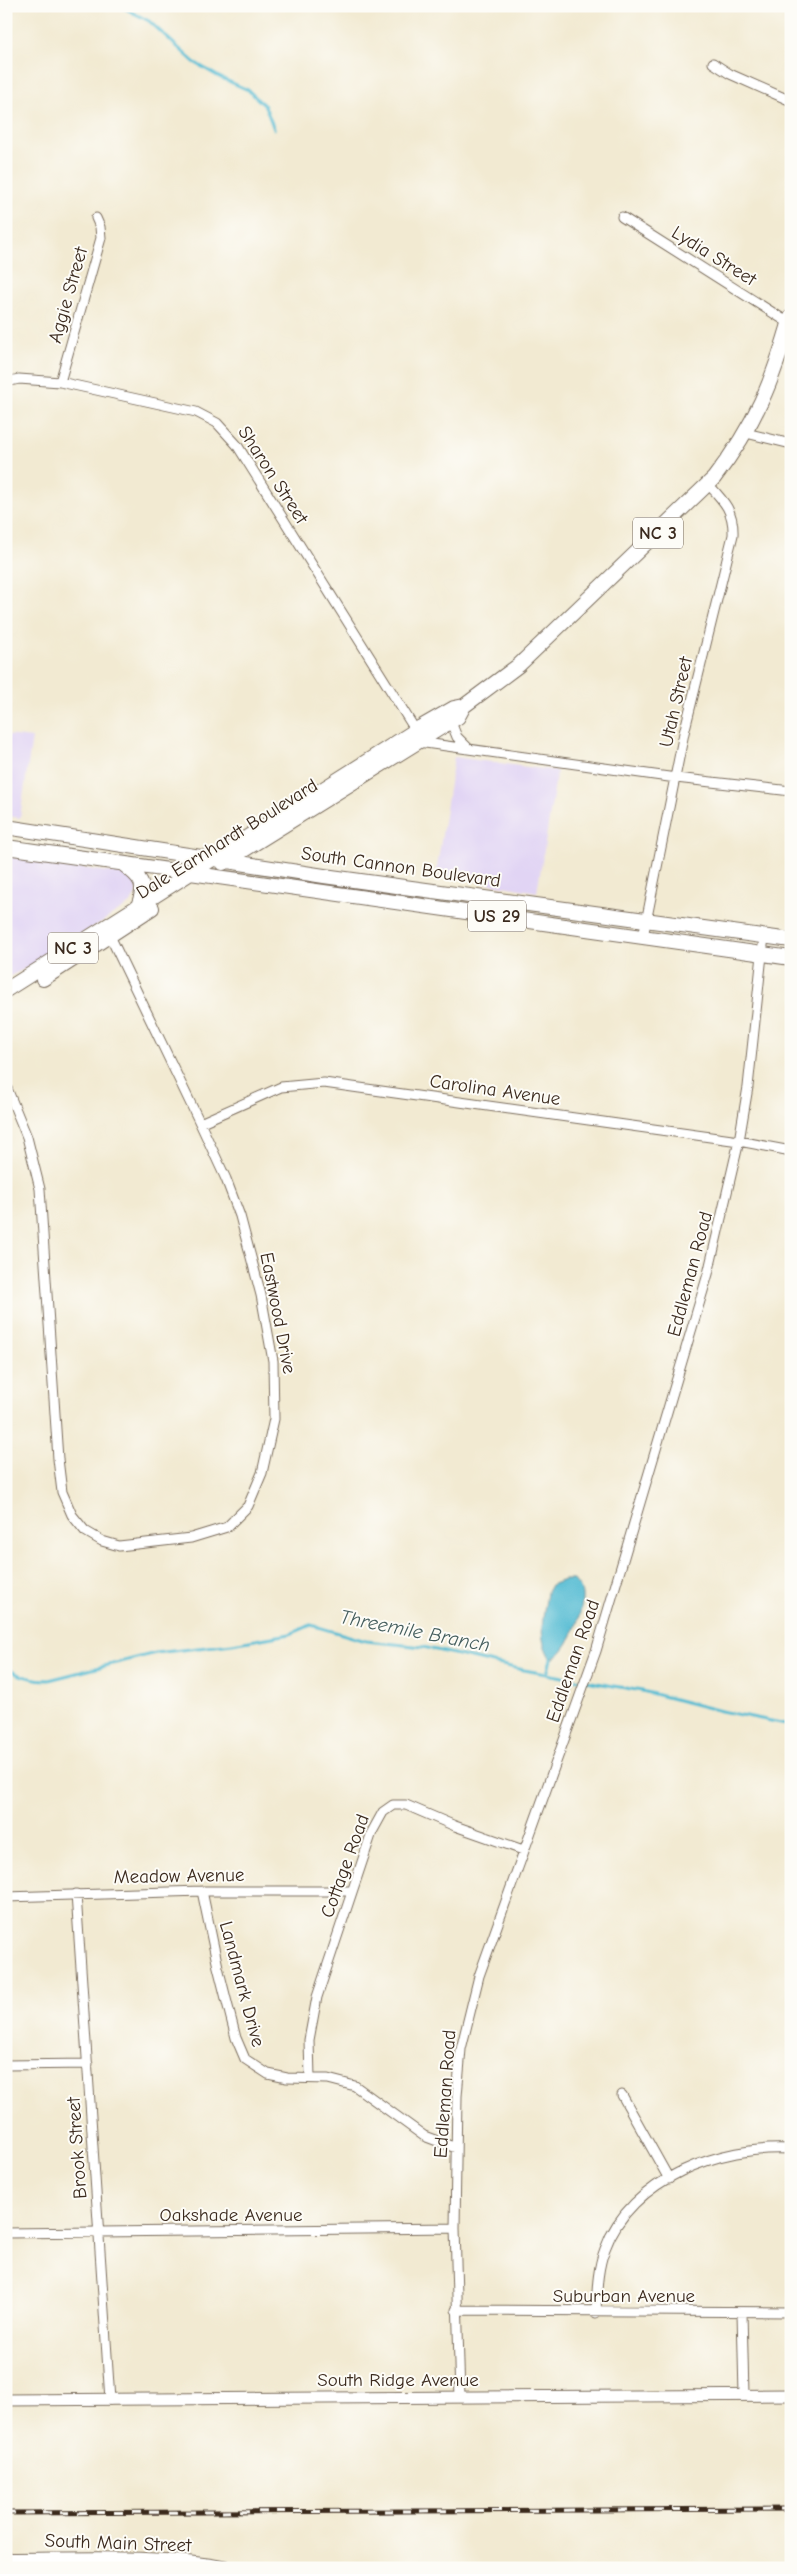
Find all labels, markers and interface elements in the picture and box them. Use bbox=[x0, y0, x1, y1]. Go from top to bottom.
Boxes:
street label: Lydia Street bbox=[668, 221, 761, 291]
street label: Aggie Street bbox=[44, 244, 92, 346]
street label: Sharon Street bbox=[233, 422, 313, 529]
road number: NC 3 bbox=[633, 518, 683, 548]
street label: Utah Street bbox=[655, 654, 697, 749]
street label: Dale Earnhardt Boulevard bbox=[132, 774, 322, 904]
street label: South Cannon Boulevard bbox=[300, 842, 502, 892]
road number: US 29 bbox=[468, 900, 526, 931]
road number: NC 3 bbox=[48, 932, 98, 964]
street label: Carolina Avenue bbox=[428, 1070, 562, 1110]
street label: Eddleman Road bbox=[663, 1209, 717, 1339]
street label: Eastwood Drive bbox=[255, 1251, 301, 1375]
street label: Eddleman Road bbox=[542, 1597, 604, 1725]
water label: Threemile Branch bbox=[338, 1605, 492, 1657]
street label: Cottage Road bbox=[316, 1811, 374, 1921]
street label: Meadow Avenue bbox=[113, 1864, 245, 1888]
street label: Landmark Drive bbox=[215, 1919, 269, 2049]
street label: Eddleman Road bbox=[430, 2029, 460, 2159]
street label: Brook Street bbox=[62, 2096, 92, 2200]
street label: Oakshade Avenue bbox=[160, 2204, 302, 2226]
street label: Suburban Avenue bbox=[553, 2285, 695, 2307]
street label: South Ridge Avenue bbox=[317, 2369, 479, 2391]
street label: South Main Street bbox=[44, 2529, 192, 2557]

